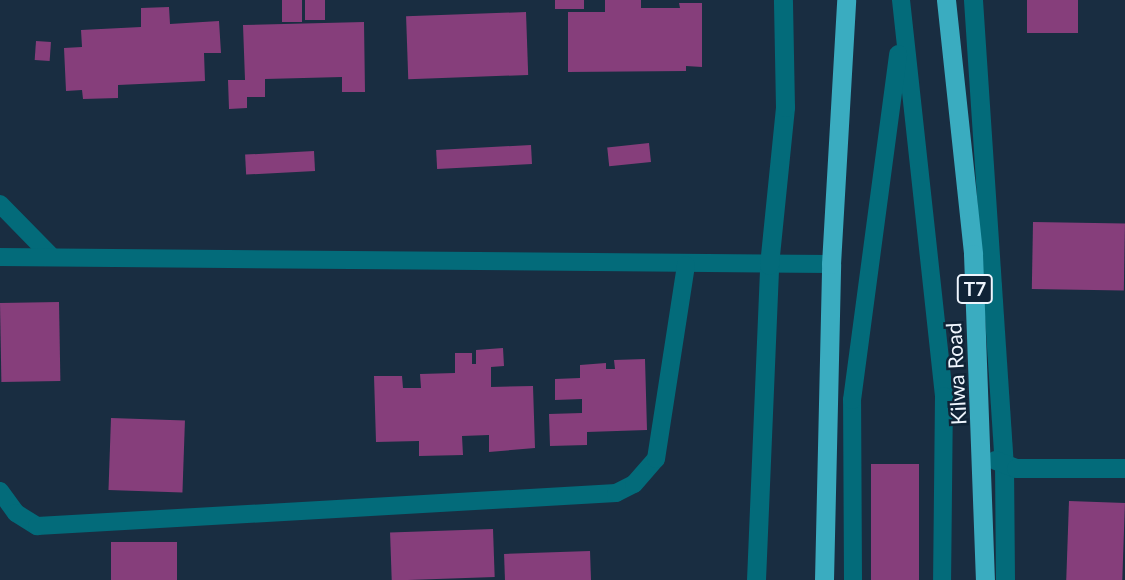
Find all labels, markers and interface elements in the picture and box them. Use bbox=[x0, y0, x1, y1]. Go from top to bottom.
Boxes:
road number: T7 bbox=[956, 274, 994, 304]
street label: Kilwa Road bbox=[941, 322, 971, 426]

